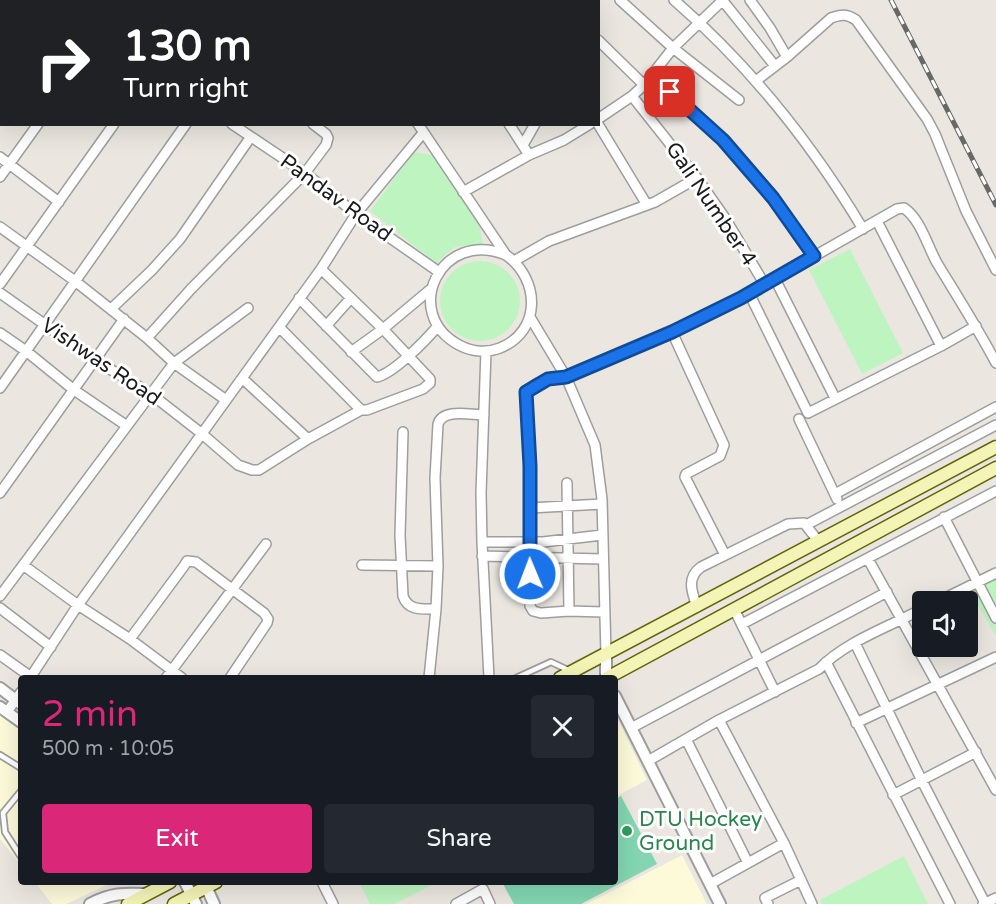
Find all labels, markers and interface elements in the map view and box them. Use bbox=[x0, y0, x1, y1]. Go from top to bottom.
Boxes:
text: 130 m bbox=[123, 21, 252, 72]
icon: right bbox=[24, 24, 102, 102]
pin bbox=[644, 66, 695, 117]
text: Turn right bbox=[123, 72, 249, 105]
icon: arrive bbox=[653, 75, 686, 108]
street label: Gali Number 4 bbox=[660, 137, 762, 271]
street label: Pandav Road bbox=[275, 149, 397, 247]
street label: Vishwas Road bbox=[36, 313, 166, 411]
position arrow bbox=[498, 542, 562, 606]
map controls bbox=[912, 591, 978, 657]
button: sound bbox=[912, 591, 978, 657]
text: 2 min bbox=[42, 693, 138, 736]
button: close bbox=[531, 695, 594, 758]
text: 500 m · 10:05 bbox=[42, 737, 174, 761]
button: Exit bbox=[42, 804, 312, 873]
button: Share bbox=[324, 804, 594, 873]
place label: DTU Hockey Ground bbox=[639, 807, 762, 856]
marker: DTU Hockey Ground bbox=[620, 824, 634, 838]

